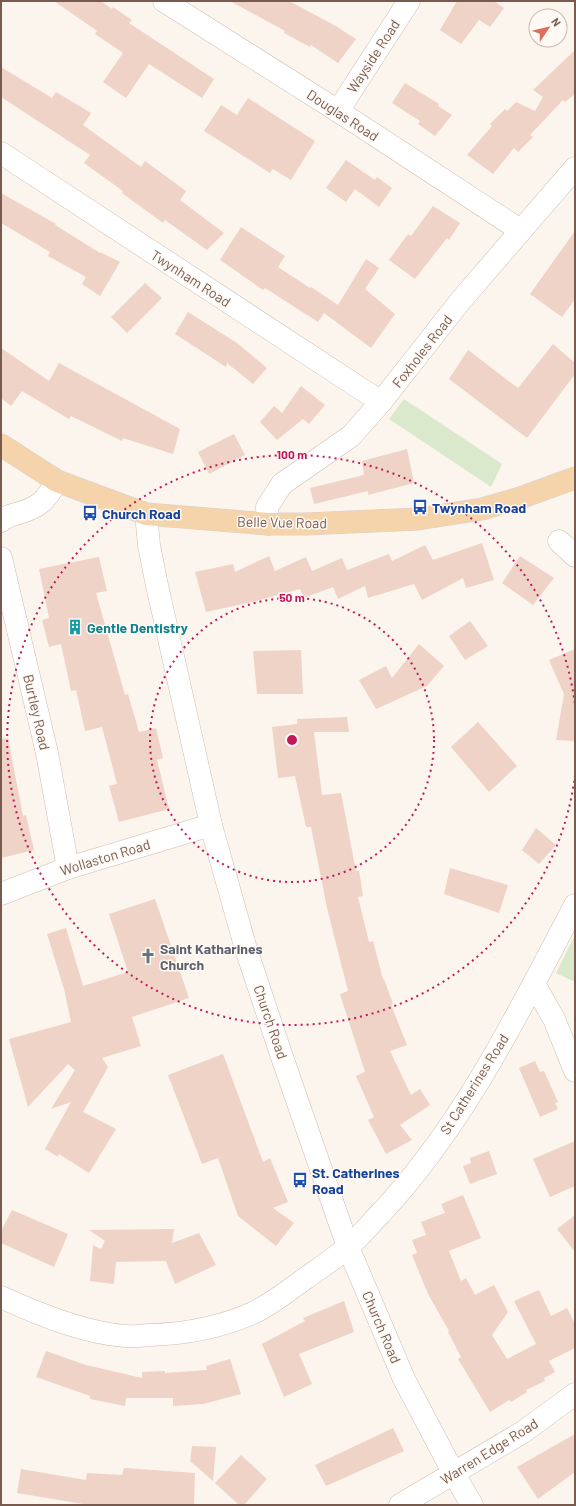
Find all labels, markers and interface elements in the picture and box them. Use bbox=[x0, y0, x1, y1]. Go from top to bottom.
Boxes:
north arrow bbox=[528, 8, 568, 48]
text: N bbox=[549, 15, 564, 29]
street label: Wayside Road bbox=[343, 16, 403, 96]
street label: Douglas Road bbox=[304, 86, 382, 144]
street label: Twynham Road bbox=[148, 246, 234, 310]
street label: Foxholes Road bbox=[388, 311, 456, 391]
text: 100 m bbox=[277, 447, 307, 461]
bus stop icon: Twynham Road bbox=[411, 498, 429, 516]
place label: Twynham Road bbox=[432, 499, 526, 516]
bus stop icon: Church Road bbox=[81, 504, 99, 522]
place label: Church Road bbox=[102, 505, 181, 522]
street label: Belle Vue Road bbox=[237, 513, 327, 531]
text: 50 m bbox=[279, 590, 305, 604]
building icon: Gentle Dentistry bbox=[66, 618, 84, 636]
place label: Gentle Dentistry bbox=[87, 619, 188, 636]
street label: Burtley Road bbox=[20, 672, 54, 752]
centre of rings bbox=[285, 733, 299, 747]
street label: Wollaston Road bbox=[58, 835, 152, 879]
place label: Saint Katharines Church bbox=[160, 940, 262, 973]
church icon: Saint Katharines Church bbox=[139, 947, 157, 965]
street label: Church Road bbox=[250, 983, 292, 1061]
street label: St Catherines Road bbox=[436, 1031, 512, 1137]
place label: St. Catherines Road bbox=[312, 1164, 400, 1197]
bus stop icon: St. Catherines Road bbox=[291, 1171, 309, 1189]
street label: Church Road bbox=[359, 1288, 405, 1366]
street label: Warren Edge Road bbox=[437, 1414, 541, 1488]

